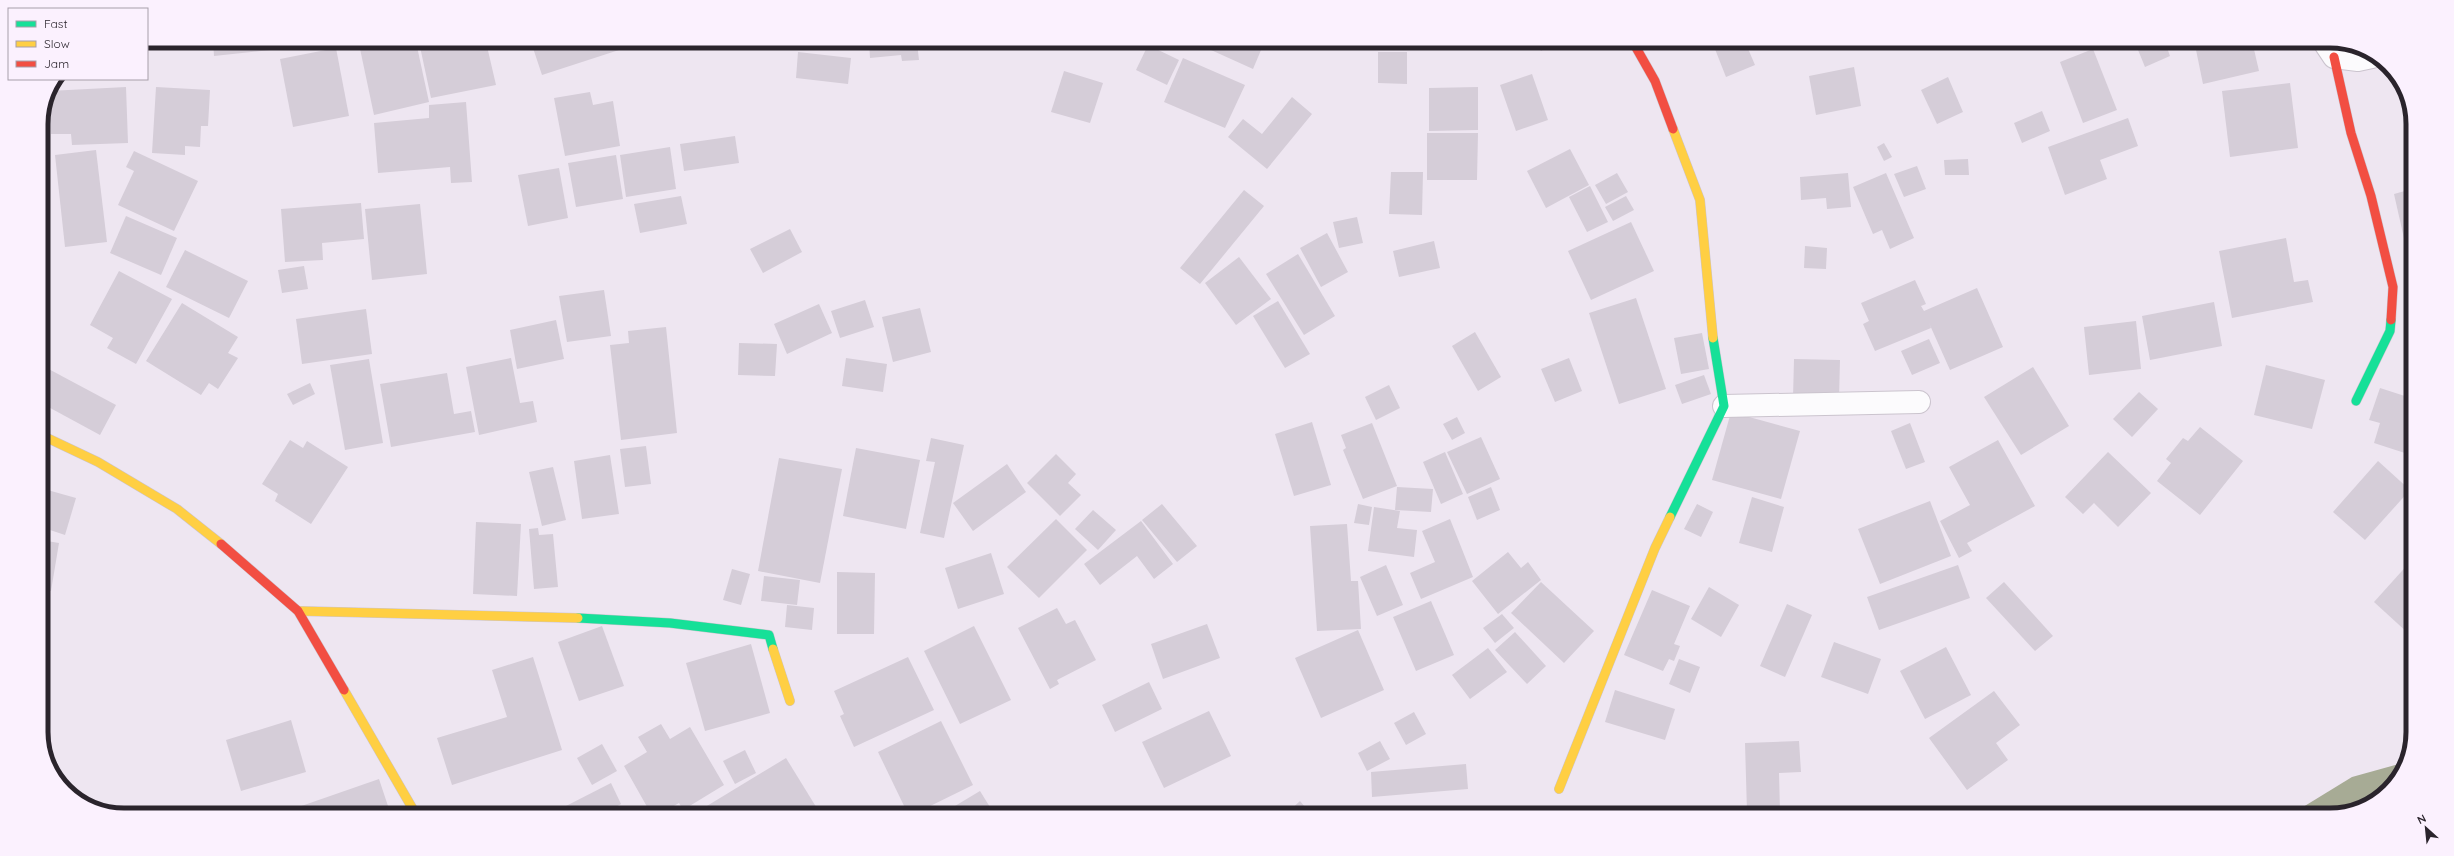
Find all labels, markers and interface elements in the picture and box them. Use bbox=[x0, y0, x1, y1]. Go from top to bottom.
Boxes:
legend bbox=[8, 8, 148, 80]
text: Fast bbox=[44, 16, 68, 31]
text: Slow bbox=[44, 36, 70, 51]
text: Jam bbox=[44, 56, 69, 71]
north arrow bbox=[2406, 808, 2446, 848]
text: N bbox=[2415, 811, 2428, 827]

